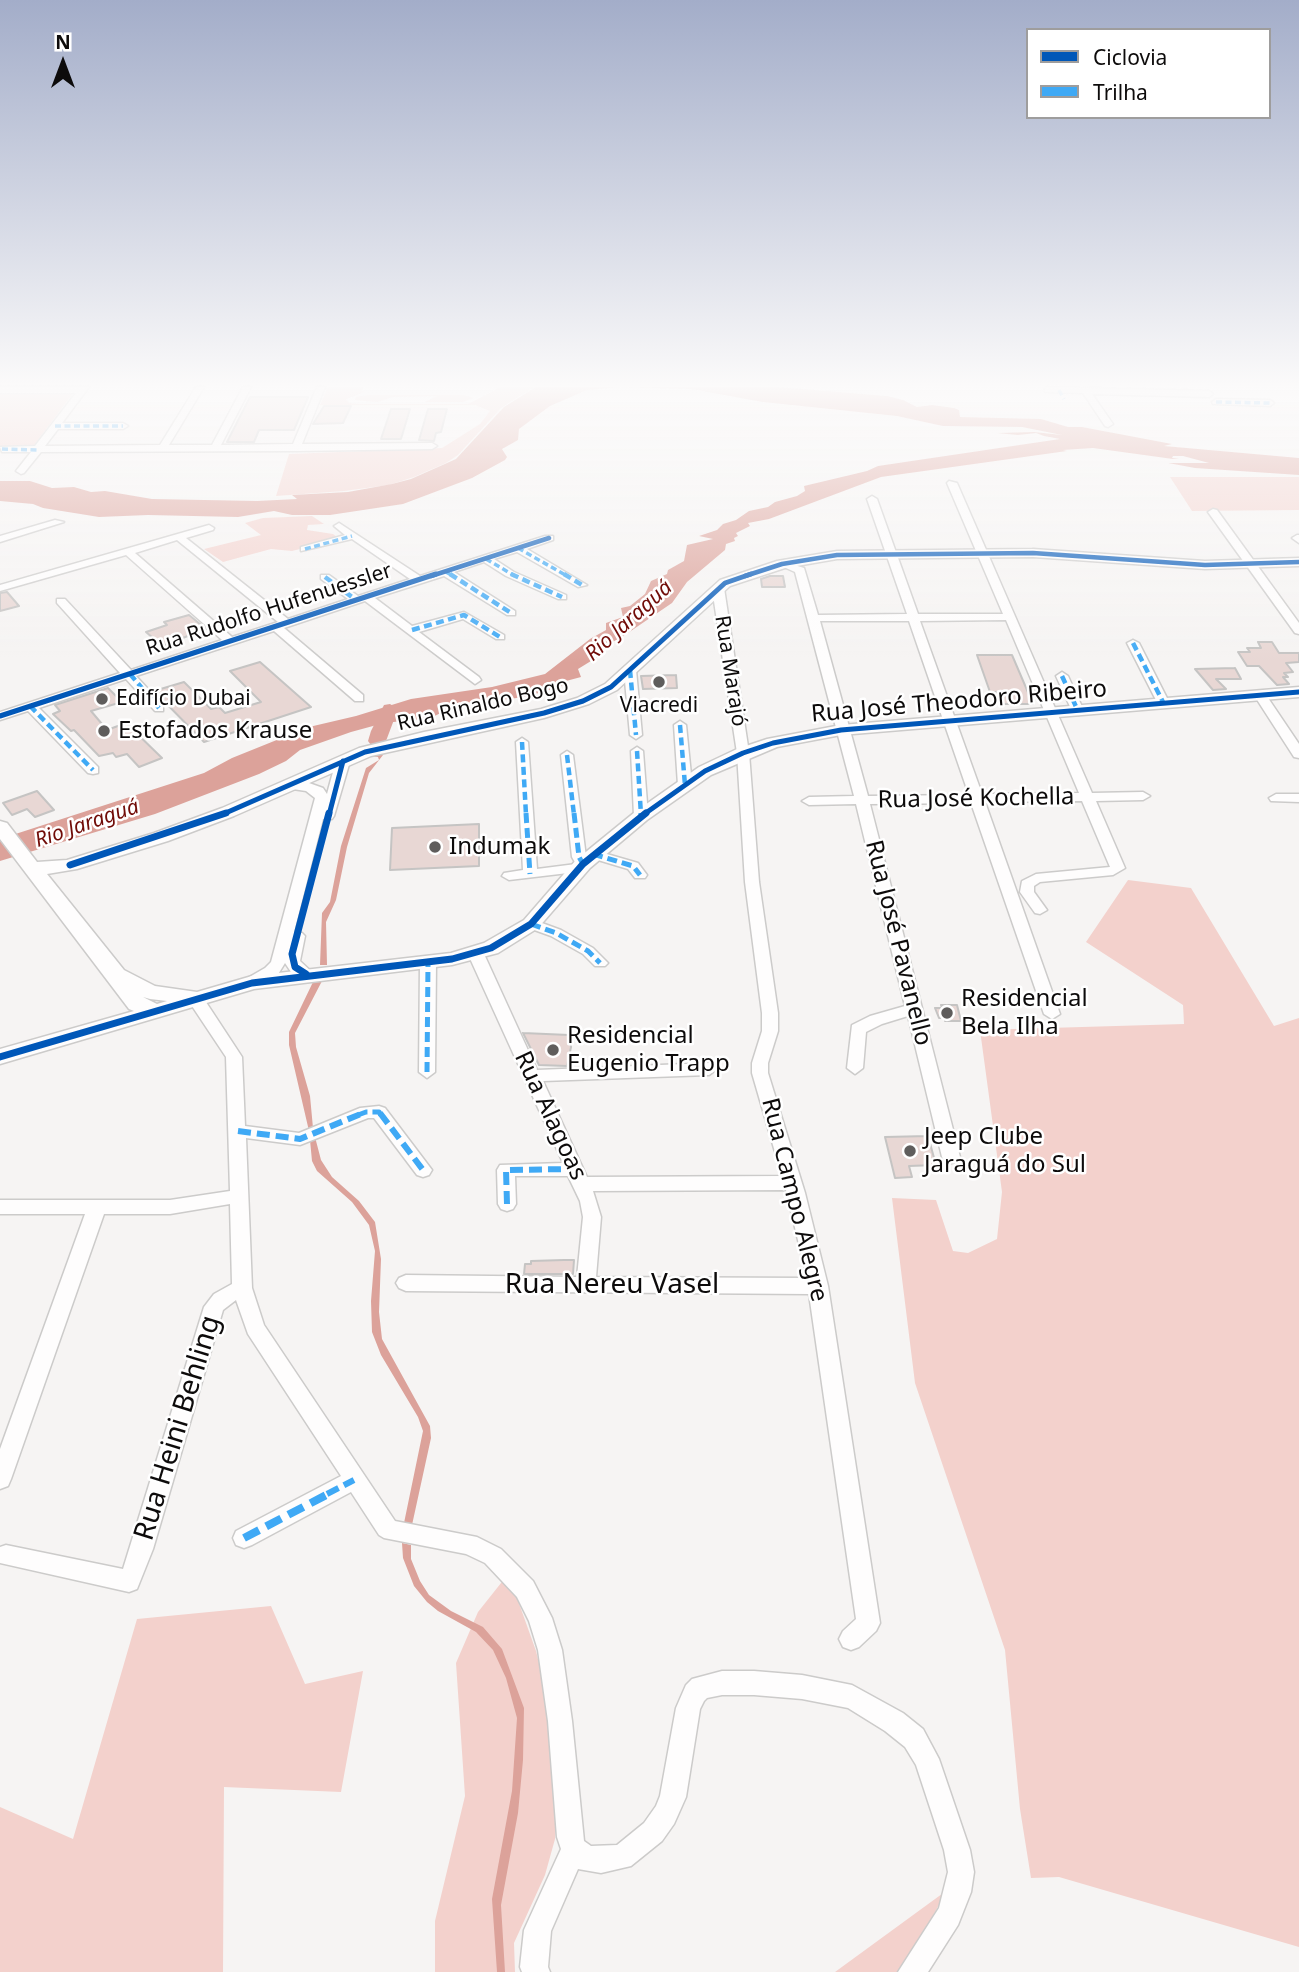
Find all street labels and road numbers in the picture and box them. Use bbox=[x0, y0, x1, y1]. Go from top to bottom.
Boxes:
street label: Rua Rudolfo Hufenuessler bbox=[143, 558, 395, 662]
street label: Rua Marajó bbox=[709, 614, 751, 728]
street label: Rua Rinaldo Bogo bbox=[395, 673, 571, 737]
street label: Rua José Theodoro Ribeiro bbox=[810, 675, 1108, 729]
street label: Rua José Kochella bbox=[877, 783, 1075, 815]
street label: Rua José Pavanello bbox=[859, 837, 937, 1049]
street label: Rua Alagoas bbox=[508, 1047, 592, 1185]
street label: Rua Campo Alegre bbox=[755, 1095, 833, 1305]
street label: Rua Nereu Vasel bbox=[505, 1268, 719, 1302]
street label: Rua Heini Behling bbox=[128, 1311, 228, 1545]

